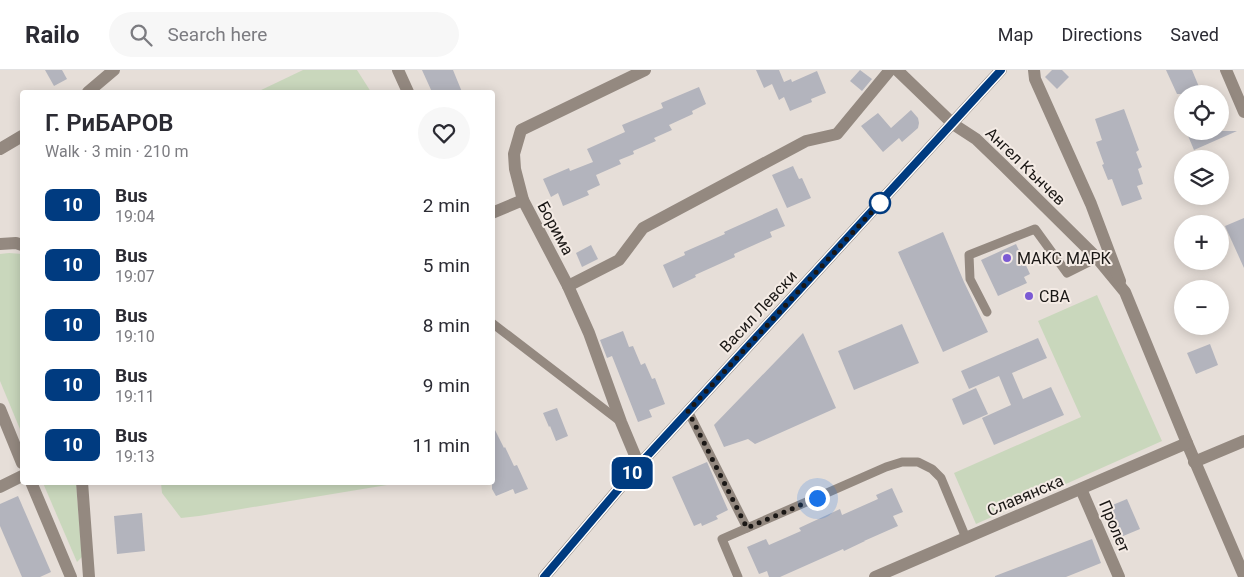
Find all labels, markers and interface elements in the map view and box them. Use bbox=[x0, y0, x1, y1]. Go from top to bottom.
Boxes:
search box bbox=[109, 12, 459, 57]
text: Railo bbox=[25, 21, 79, 49]
icon: search bbox=[127, 21, 155, 49]
text: Search here bbox=[167, 23, 267, 46]
text: Map bbox=[998, 24, 1033, 45]
text: Directions bbox=[1061, 24, 1142, 45]
text: Saved bbox=[1170, 24, 1219, 45]
map controls bbox=[1174, 85, 1229, 335]
button: locate bbox=[1174, 85, 1229, 140]
button: heart bbox=[418, 107, 470, 159]
text: Г. РиБАРОВ bbox=[45, 109, 173, 137]
street label: Ангел Кънчев bbox=[982, 124, 1070, 209]
text: Walk · 3 min · 210 m bbox=[45, 142, 189, 161]
button: layers bbox=[1174, 150, 1229, 205]
text: Bus bbox=[115, 184, 148, 207]
unlabelled marker bbox=[869, 192, 891, 214]
text: 10 bbox=[62, 194, 83, 215]
text: 2 min bbox=[423, 194, 470, 217]
street label: Борима bbox=[534, 198, 578, 258]
text: 19:04 bbox=[115, 207, 155, 226]
button: + bbox=[1174, 215, 1229, 270]
text: Bus bbox=[115, 244, 148, 267]
place label: МАКС МАРК bbox=[1017, 249, 1112, 268]
marker: МАКС МАРК bbox=[1001, 252, 1013, 264]
text: 10 bbox=[62, 254, 83, 275]
text: 5 min bbox=[423, 254, 470, 277]
text: 19:07 bbox=[115, 267, 155, 286]
street label: Васил Левски bbox=[716, 267, 801, 356]
button: − bbox=[1174, 280, 1229, 335]
place label: CBA bbox=[1039, 287, 1070, 306]
marker: CBA bbox=[1023, 290, 1035, 302]
text: Bus bbox=[115, 304, 148, 327]
text: 10 bbox=[62, 314, 83, 335]
text: 8 min bbox=[423, 314, 470, 337]
text: 19:10 bbox=[115, 327, 155, 346]
text: Bus bbox=[115, 364, 148, 387]
text: 10 bbox=[62, 374, 83, 395]
text: 9 min bbox=[423, 374, 470, 397]
text: 19:11 bbox=[115, 387, 155, 406]
text: Bus bbox=[115, 424, 148, 447]
text: 10 bbox=[62, 434, 83, 455]
text: 11 min bbox=[412, 434, 470, 457]
text: 19:13 bbox=[115, 447, 155, 466]
line badge: 10 bbox=[610, 457, 654, 489]
text: 10 bbox=[622, 462, 642, 483]
street label: Славянска bbox=[984, 471, 1066, 520]
your location bbox=[805, 486, 830, 511]
street label: Пролет bbox=[1095, 497, 1134, 555]

